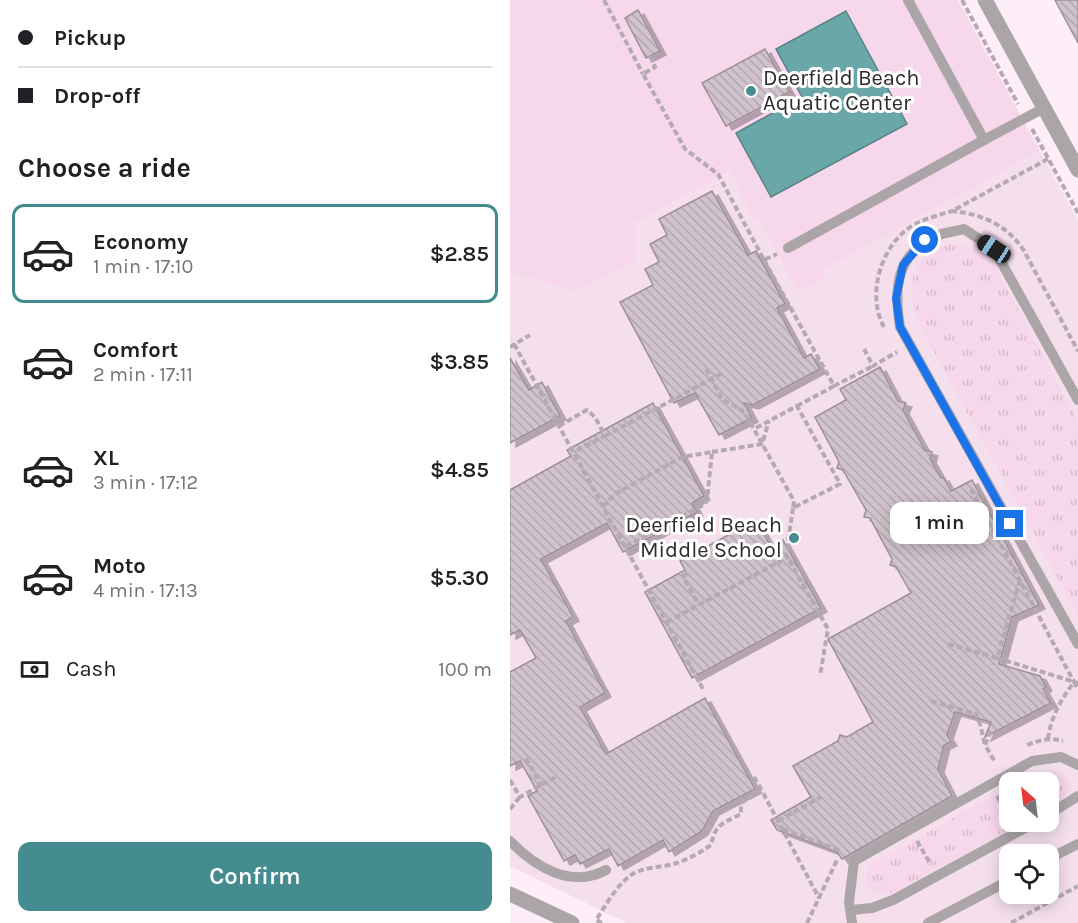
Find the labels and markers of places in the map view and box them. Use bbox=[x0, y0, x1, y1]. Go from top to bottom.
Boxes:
place label: Deerfield Beach Aquatic Center bbox=[763, 65, 920, 116]
marker: Deerfield Beach Aquatic Center bbox=[744, 84, 758, 98]
place label: Deerfield Beach Middle School bbox=[625, 512, 782, 563]
marker: Deerfield Beach Middle School bbox=[787, 531, 801, 545]

